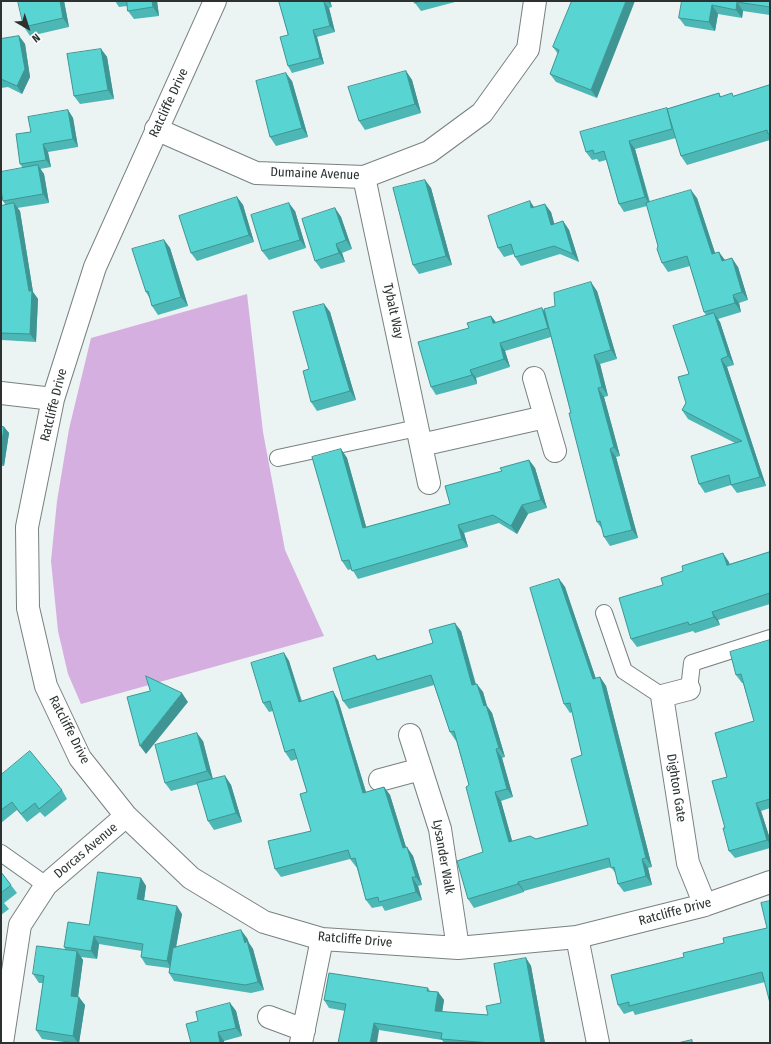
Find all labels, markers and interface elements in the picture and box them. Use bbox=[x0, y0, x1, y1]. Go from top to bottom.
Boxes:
north arrow bbox=[8, 8, 48, 48]
text: N bbox=[29, 31, 43, 45]
street label: Ratcliffe Drive bbox=[146, 66, 192, 140]
street label: Dumaine Avenue bbox=[270, 165, 360, 183]
street label: Tybalt Way bbox=[380, 282, 406, 340]
street label: Ratcliffe Drive bbox=[37, 367, 71, 443]
street label: Ratcliffe Drive bbox=[45, 693, 93, 767]
street label: Dighton Gate bbox=[663, 753, 689, 823]
street label: Lysander Walk bbox=[429, 819, 457, 895]
street label: Dorcas Avenue bbox=[51, 820, 121, 882]
street label: Ratcliffe Drive bbox=[637, 895, 713, 929]
street label: Ratcliffe Drive bbox=[317, 929, 393, 951]

